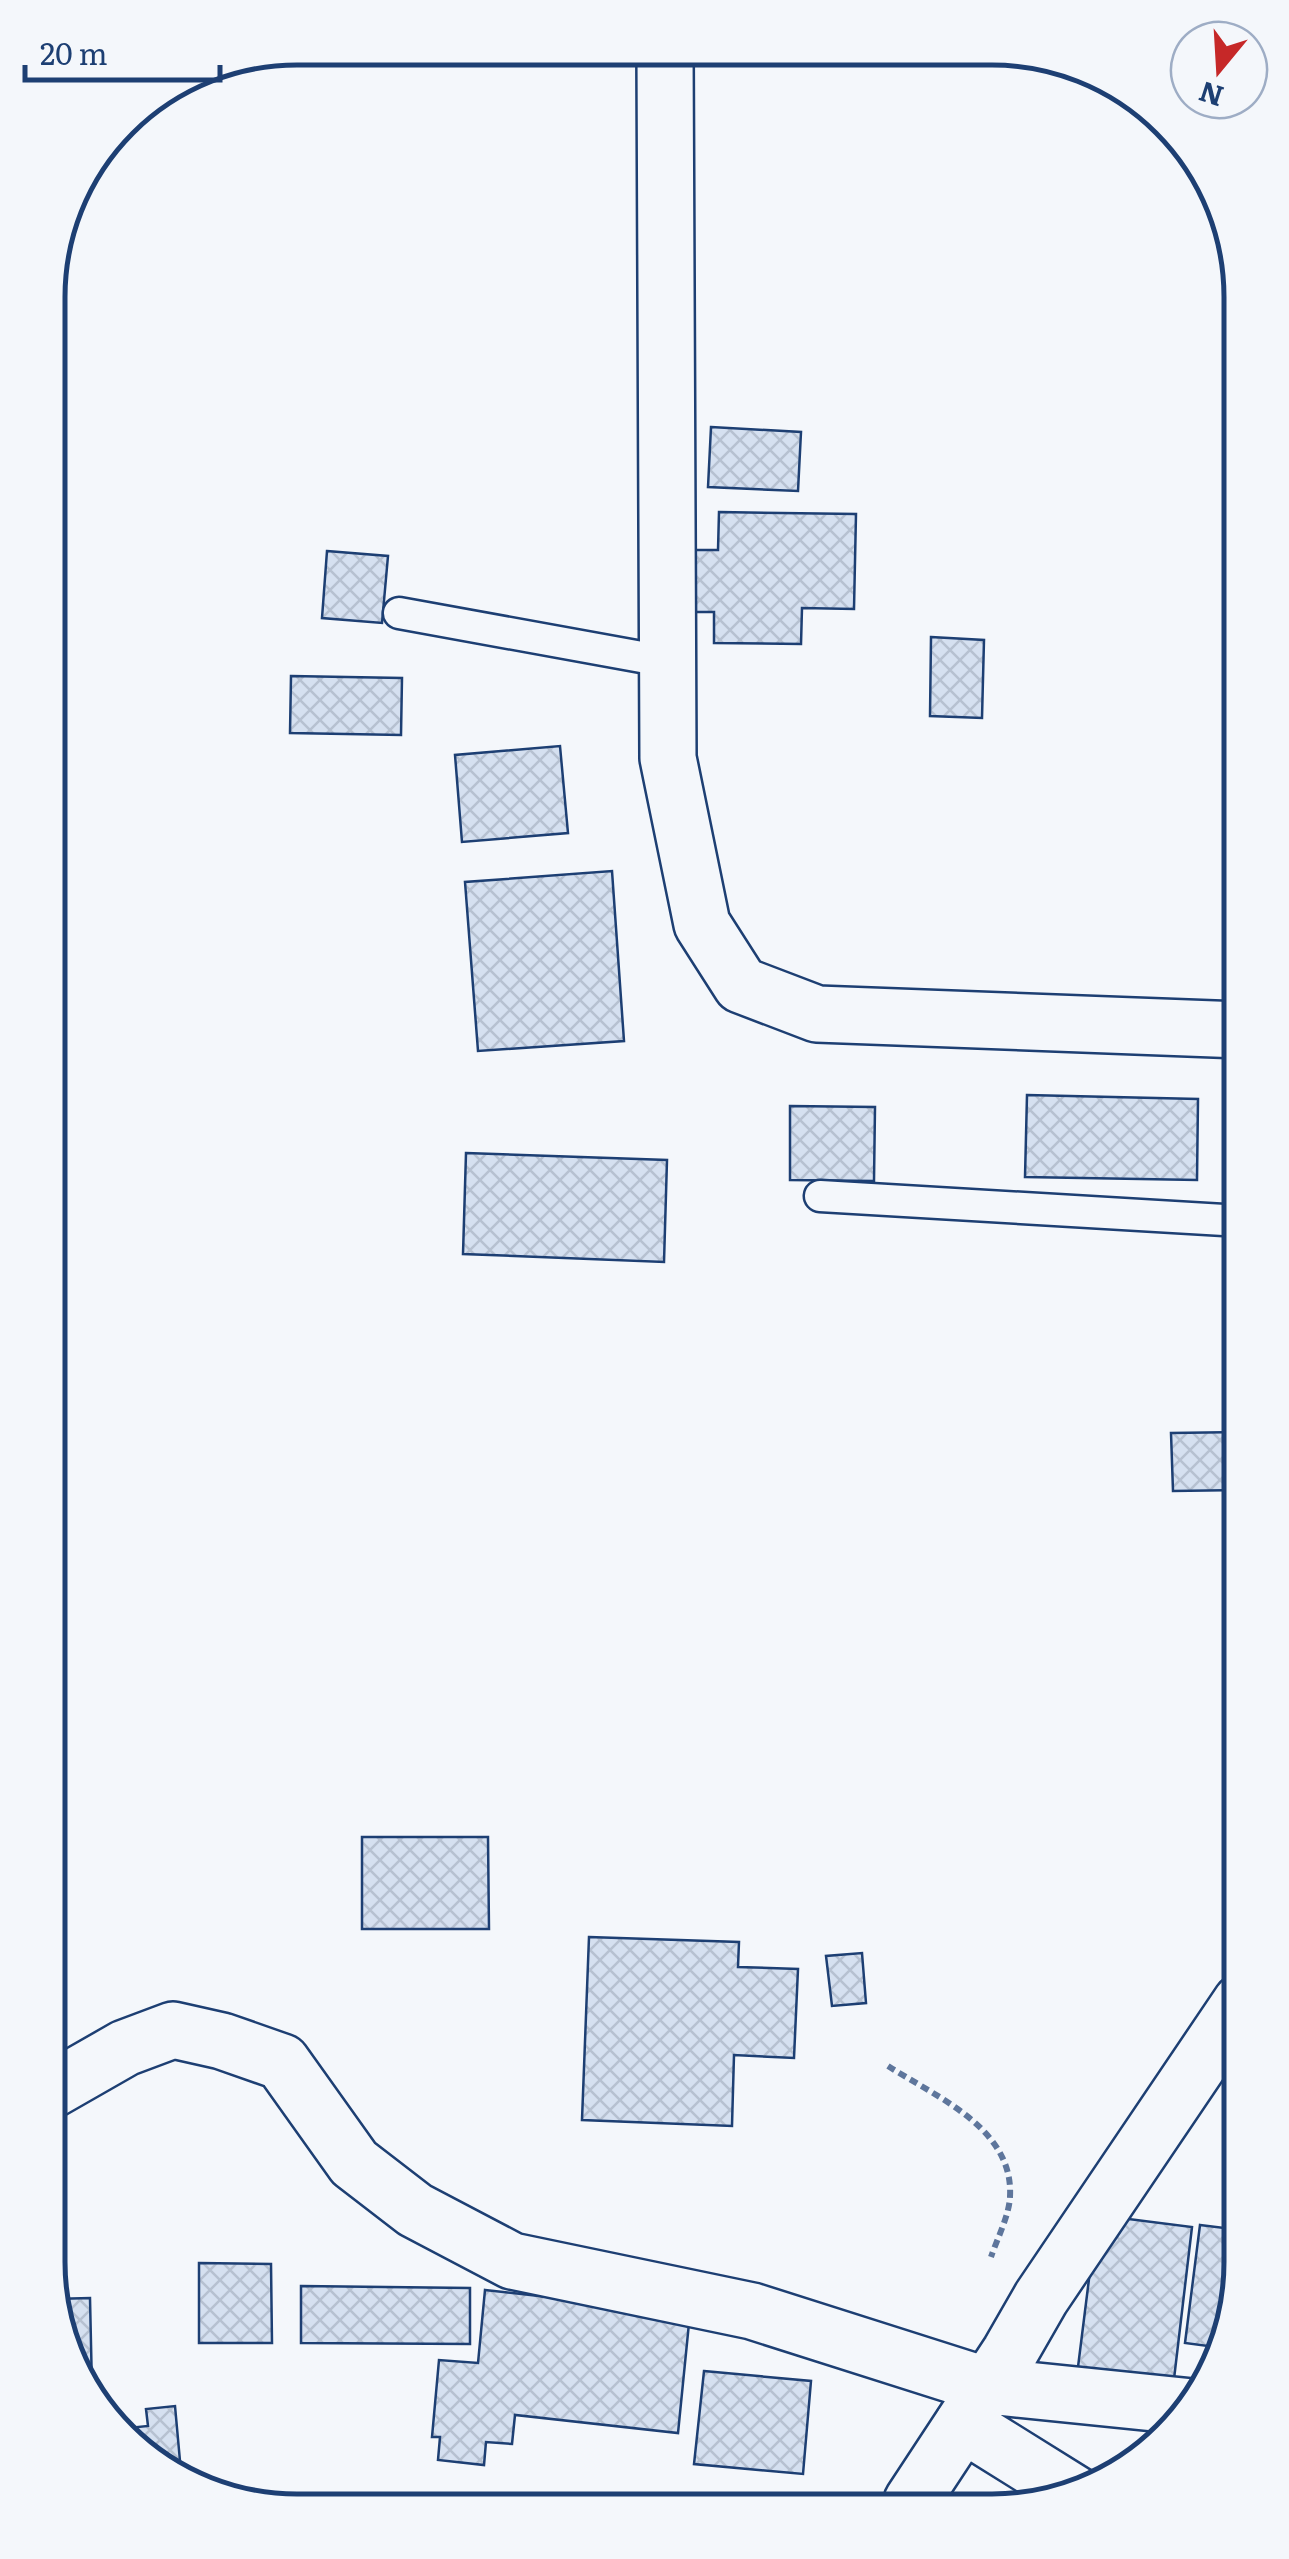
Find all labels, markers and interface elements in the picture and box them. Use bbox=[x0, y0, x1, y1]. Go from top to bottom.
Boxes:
scale bar bbox=[25, 20, 220, 82]
north arrow bbox=[1169, 20, 1269, 120]
text: 20 m bbox=[40, 30, 108, 74]
text: N bbox=[1193, 72, 1228, 119]

